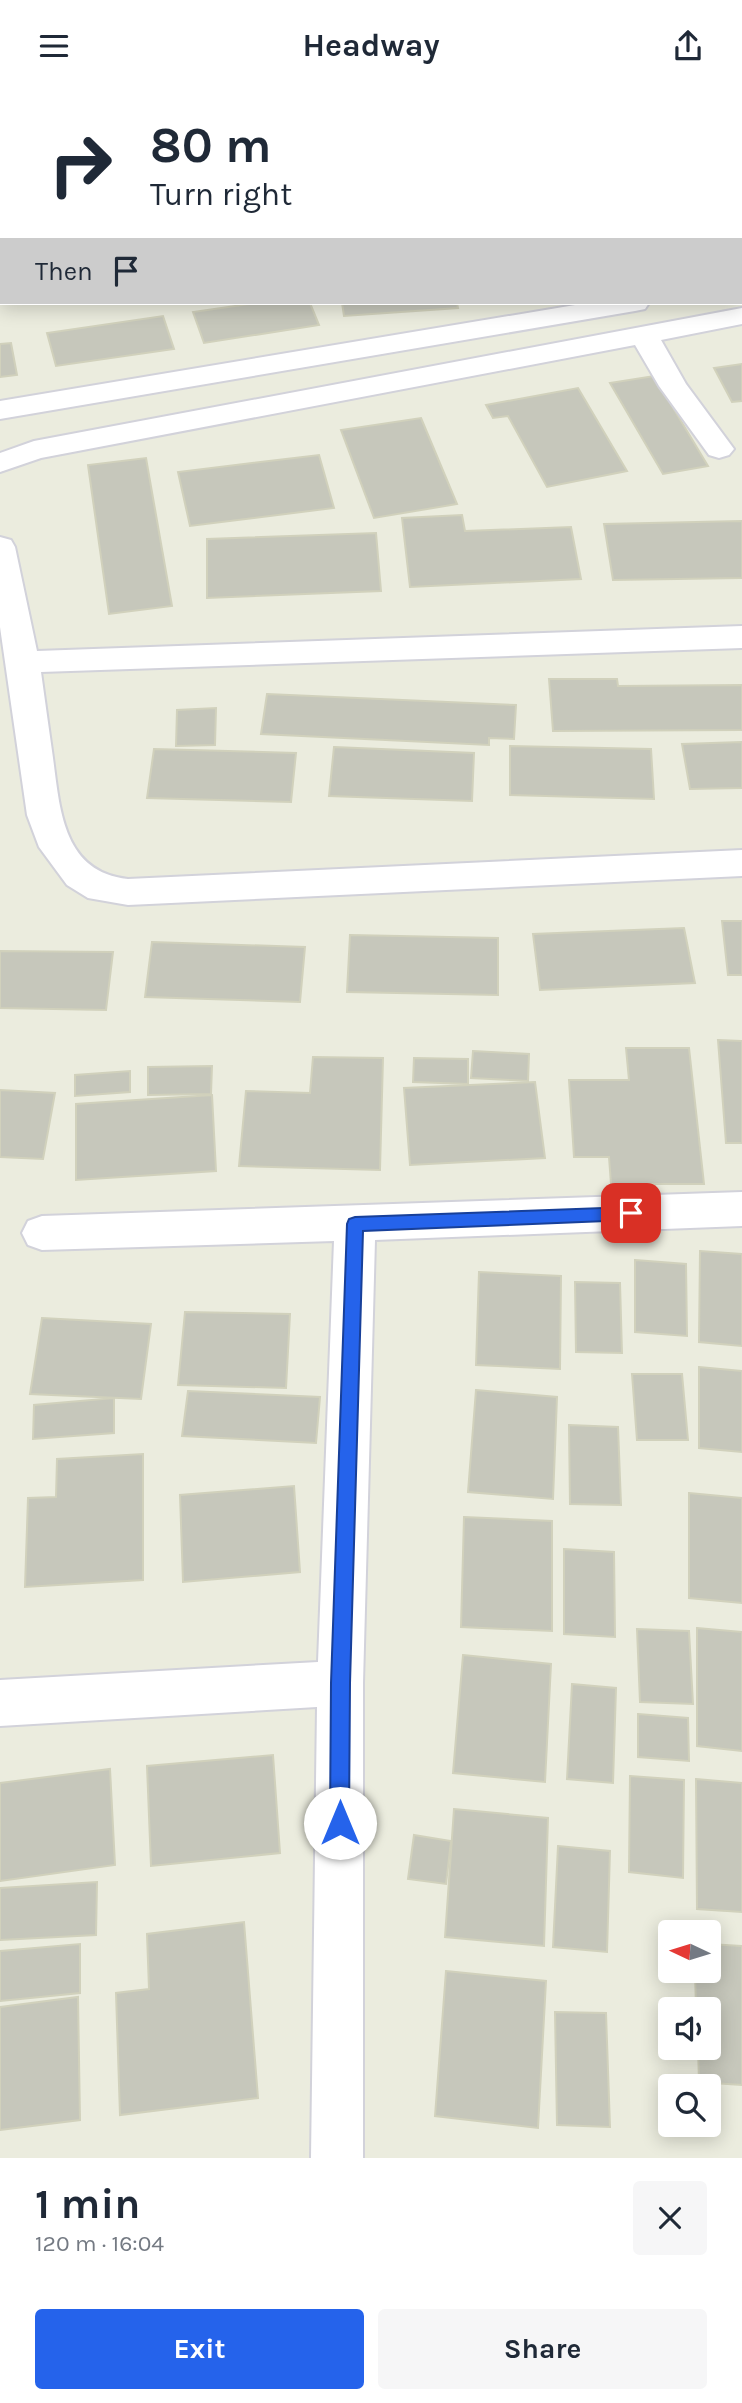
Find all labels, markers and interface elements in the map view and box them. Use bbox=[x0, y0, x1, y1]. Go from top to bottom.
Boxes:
icon: menu bbox=[35, 27, 73, 65]
text: Headway bbox=[303, 27, 440, 64]
icon: share bbox=[669, 27, 707, 65]
text: 80 m bbox=[150, 117, 272, 174]
icon: right bbox=[35, 119, 126, 210]
text: Turn right bbox=[150, 176, 292, 213]
icon: arrive bbox=[107, 252, 145, 290]
text: Then bbox=[35, 256, 93, 287]
pin bbox=[601, 1183, 661, 1243]
icon: arrive bbox=[612, 1194, 650, 1232]
position arrow bbox=[303, 1786, 377, 1860]
north arrow bbox=[658, 1920, 721, 1983]
map controls bbox=[658, 1920, 721, 2137]
button: sound bbox=[658, 1997, 721, 2060]
button: search bbox=[658, 2074, 721, 2137]
text: 1 min bbox=[35, 2179, 140, 2229]
button: close bbox=[633, 2181, 707, 2255]
text: 120 m · 16:04 bbox=[35, 2230, 164, 2257]
button: Exit bbox=[35, 2309, 364, 2389]
button: Share bbox=[378, 2309, 707, 2389]

